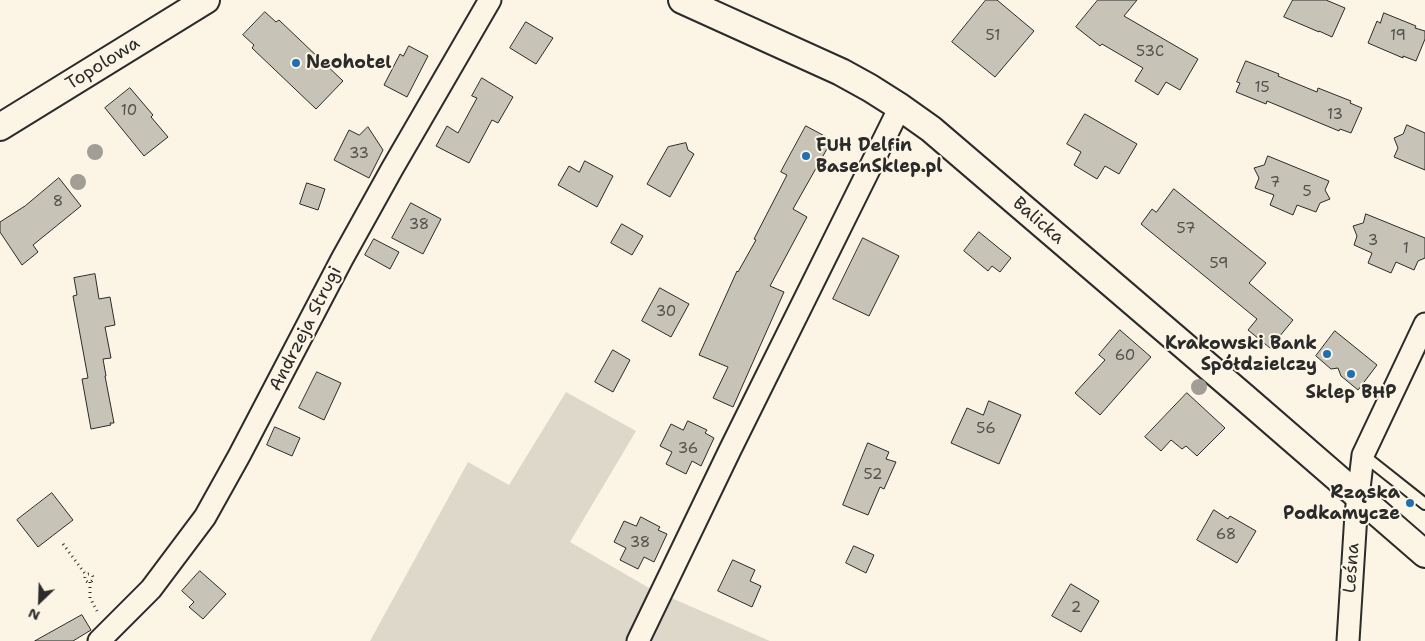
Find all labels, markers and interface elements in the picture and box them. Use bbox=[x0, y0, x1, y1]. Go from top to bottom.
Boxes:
house number: 51 bbox=[986, 27, 1000, 45]
house number: 19 bbox=[1390, 27, 1406, 45]
street label: Topolowa bbox=[62, 33, 144, 95]
house number: 53C bbox=[1136, 43, 1164, 61]
place label: Neohotel bbox=[306, 52, 392, 74]
marker: Neohotel bbox=[290, 57, 302, 69]
house number: 15 bbox=[1254, 79, 1270, 97]
house number: 10 bbox=[121, 102, 137, 120]
house number: 13 bbox=[1327, 106, 1343, 124]
place label: FUH Delfin BasenSklep.pl bbox=[816, 135, 943, 178]
house number: 33 bbox=[349, 145, 369, 163]
marker: FUH Delfin BasenSklep.pl bbox=[800, 150, 812, 162]
house number: 7 bbox=[1270, 174, 1280, 192]
house number: 5 bbox=[1302, 183, 1312, 201]
house number: 8 bbox=[53, 193, 63, 211]
street label: Balicka bbox=[1008, 193, 1068, 249]
house number: 38 bbox=[409, 216, 429, 234]
house number: 57 bbox=[1177, 220, 1195, 238]
house number: 3 bbox=[1368, 232, 1378, 250]
house number: 1 bbox=[1403, 240, 1409, 258]
house number: 59 bbox=[1210, 255, 1228, 273]
street label: Andrzeja Strugi bbox=[265, 263, 347, 395]
house number: 30 bbox=[656, 303, 676, 321]
place label: Krakowski Bank Spółdzielczy bbox=[1165, 333, 1317, 376]
house number: 60 bbox=[1115, 347, 1135, 365]
marker: Krakowski Bank Spółdzielczy bbox=[1321, 348, 1333, 360]
marker: Sklep BHP bbox=[1345, 368, 1357, 380]
place label: Sklep BHP bbox=[1306, 382, 1396, 404]
house number: 56 bbox=[976, 420, 996, 438]
house number: 36 bbox=[678, 440, 698, 458]
house number: 52 bbox=[864, 466, 882, 484]
place label: Rząska Podkamycze bbox=[1283, 482, 1400, 524]
marker: Rząska Podkamycze bbox=[1404, 497, 1416, 509]
house number: 68 bbox=[1216, 526, 1236, 544]
house number: 38 bbox=[630, 534, 650, 552]
street label: Leśna bbox=[1339, 542, 1365, 594]
north arrow bbox=[15, 576, 65, 626]
house number: 2 bbox=[1071, 599, 1081, 617]
text: N bbox=[25, 604, 43, 625]

